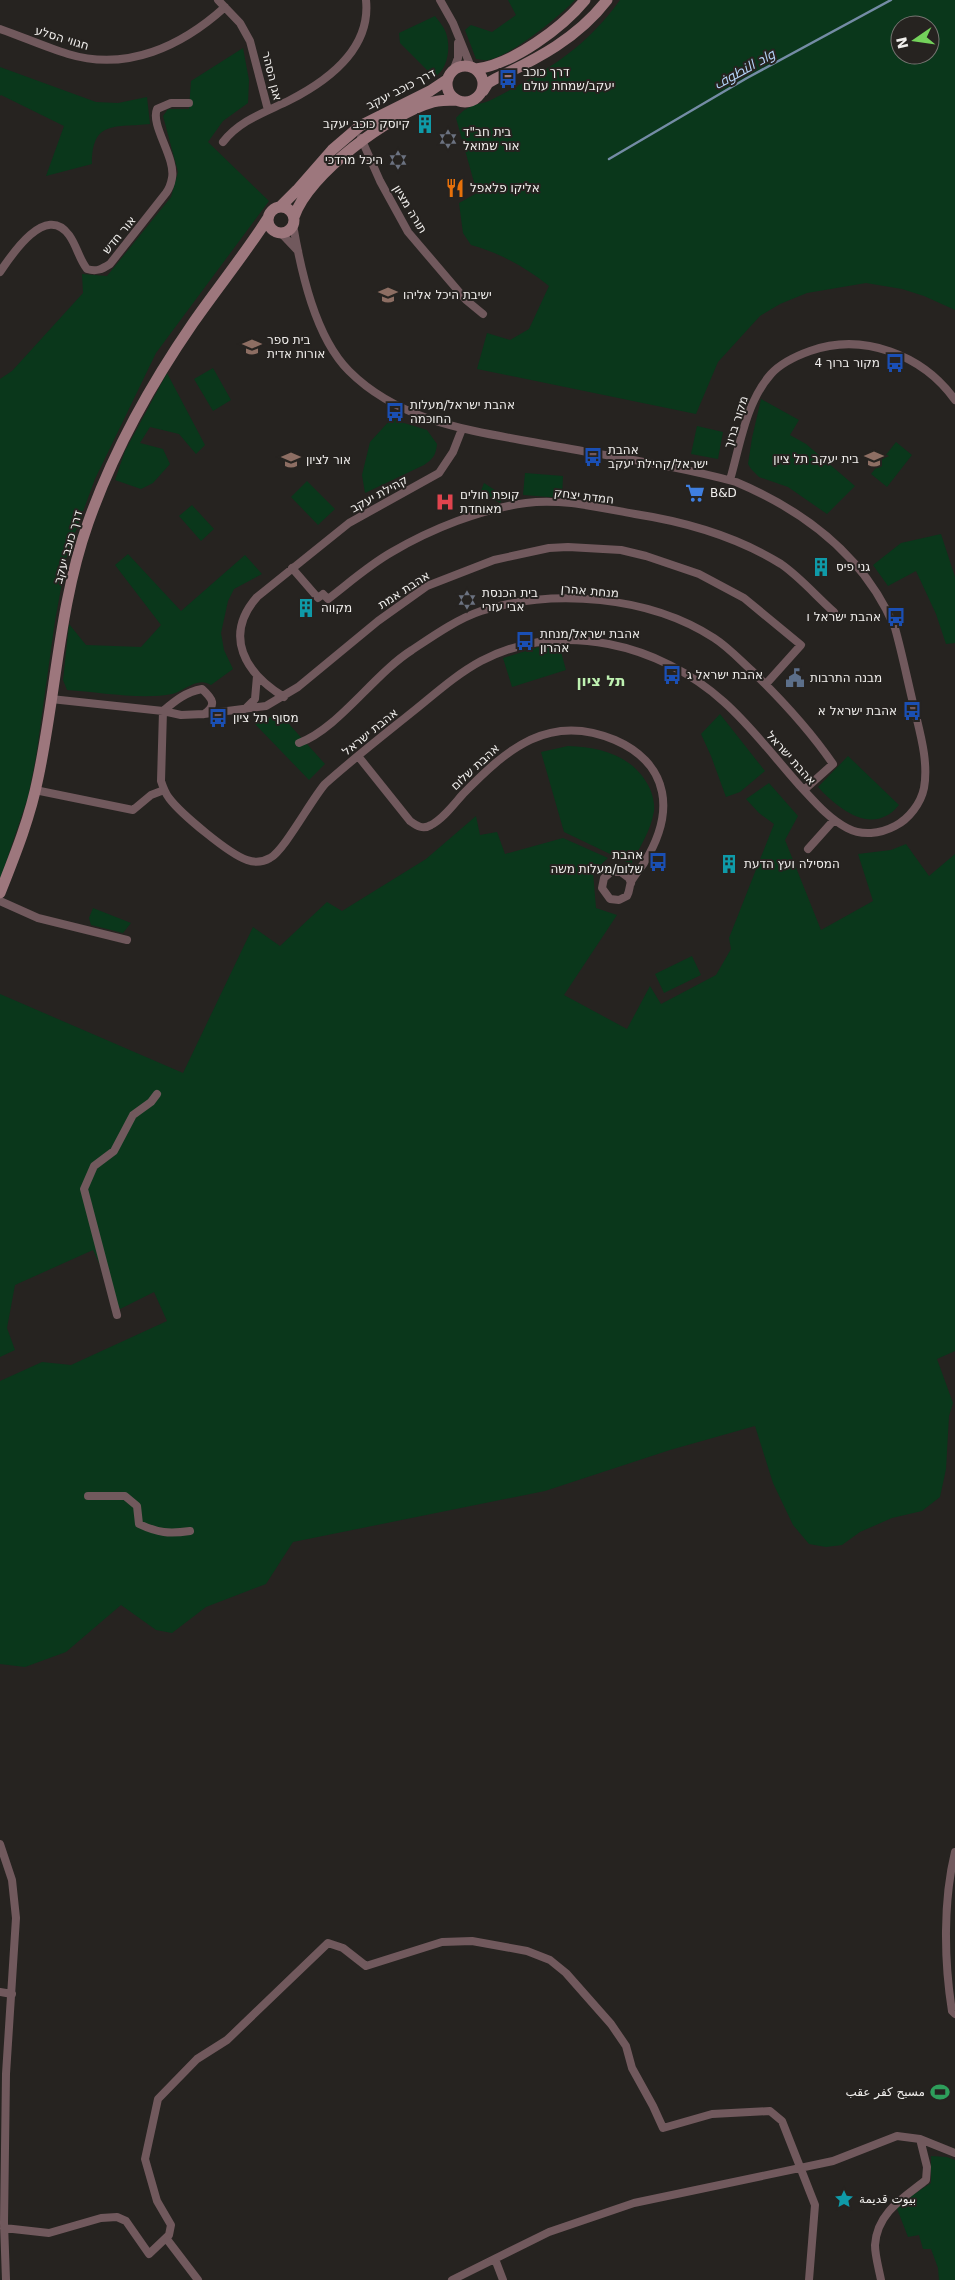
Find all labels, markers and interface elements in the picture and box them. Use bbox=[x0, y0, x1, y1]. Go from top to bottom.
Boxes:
north arrow bbox=[890, 15, 940, 65]
street label: חגווי הסלע bbox=[33, 23, 91, 53]
text: N bbox=[893, 35, 911, 50]
water label: واد النطوف bbox=[711, 45, 779, 93]
street label: אגן הסהר bbox=[259, 50, 285, 102]
street label: דרך כוכב יעקב bbox=[364, 65, 438, 112]
place label: דרך כוכב יעקב/שמחת עולם bbox=[523, 65, 614, 93]
bus stop icon: דרך כוכב יעקב/שמחת עולם bbox=[497, 68, 519, 90]
building icon: קיוסק כוכב יעקב bbox=[414, 113, 436, 135]
place label: קיוסק כוכב יעקב bbox=[323, 117, 410, 131]
place label: בית חב"ד אור שמואל bbox=[463, 125, 520, 153]
synagogue icon: בית חב"ד אור שמואל bbox=[437, 128, 459, 150]
synagogue icon: היכל מרדכי bbox=[387, 149, 409, 171]
place label: היכל מרדכי bbox=[325, 153, 383, 167]
restaurant icon: אליקו פלאפל bbox=[444, 177, 466, 199]
place label: אליקו פלאפל bbox=[470, 181, 540, 195]
street label: תורה מציון bbox=[390, 182, 430, 236]
street label: אור חדש bbox=[99, 213, 139, 257]
school or university icon: ישיבת היכל אליהו bbox=[377, 284, 399, 306]
place label: ישיבת היכל אליהו bbox=[403, 288, 492, 302]
place label: בית ספר אורות אדית bbox=[267, 333, 325, 361]
school or university icon: בית ספר אורות אדית bbox=[241, 336, 263, 358]
bus stop icon: מקור ברוך 4 bbox=[884, 352, 906, 374]
place label: מקור ברוך 4 bbox=[815, 356, 880, 370]
street label: מקור ברוך bbox=[721, 394, 751, 450]
place label: אהבת ישראל/מעלות החוכמה bbox=[410, 398, 515, 426]
bus stop icon: אהבת ישראל/מעלות החוכמה bbox=[384, 401, 406, 423]
place label: אהבת ישראל/קהילת יעקב bbox=[608, 443, 708, 471]
bus stop icon: אהבת ישראל/קהילת יעקב bbox=[582, 446, 604, 468]
school or university icon: בית יעקב תל ציון bbox=[863, 448, 885, 470]
school or university icon: אור לציון bbox=[280, 449, 302, 471]
place label: בית יעקב תל ציון bbox=[773, 452, 859, 466]
place label: אור לציון bbox=[306, 453, 351, 467]
street label: קהילת יעקב bbox=[348, 473, 410, 515]
supermarket icon: B&D bbox=[684, 482, 706, 504]
street label: חמדת יצחק bbox=[553, 485, 615, 507]
place label: B&D bbox=[710, 486, 737, 500]
place label: קופת חולים מאוחדת bbox=[460, 488, 520, 516]
hospital icon: קופת חולים מאוחדת bbox=[434, 491, 456, 513]
street label: דרך כוכב יעקב bbox=[51, 508, 85, 585]
building icon: גני פיס bbox=[810, 556, 832, 578]
place label: גני פיס bbox=[836, 560, 870, 574]
street label: אהבת אמת bbox=[376, 568, 432, 612]
street label: מנחת אהרן bbox=[560, 581, 620, 601]
place label: בית הכנסת אבי עזרי bbox=[482, 586, 538, 614]
synagogue icon: בית הכנסת אבי עזרי bbox=[456, 589, 478, 611]
building icon: מקווה bbox=[295, 597, 317, 619]
place label: מקווה bbox=[321, 601, 352, 615]
bus stop icon: אהבת ישראל ו bbox=[885, 606, 907, 628]
place label: אהבת ישראל ו bbox=[807, 610, 881, 624]
place label: אהבת ישראל/מנחת אהרון bbox=[540, 627, 640, 655]
bus stop icon: אהבת ישראל/מנחת אהרון bbox=[514, 630, 536, 652]
bus stop icon: אהבת ישראל ג bbox=[661, 664, 683, 686]
public building icon: מבנה התרבות bbox=[784, 667, 806, 689]
place label: אהבת ישראל ג bbox=[687, 668, 763, 682]
place label: מבנה התרבות bbox=[810, 671, 882, 685]
district label: תל ציון bbox=[576, 672, 626, 690]
bus stop icon: אהבת ישראל א bbox=[901, 700, 923, 722]
place label: אהבת ישראל א bbox=[818, 704, 897, 718]
street label: אהבת ישראל bbox=[339, 705, 401, 759]
bus stop icon: מסוף תל ציון bbox=[207, 707, 229, 729]
place label: מסוף תל ציון bbox=[233, 711, 299, 725]
street label: אהבת ישראל bbox=[763, 728, 819, 788]
street label: אהבת שלום bbox=[448, 741, 502, 793]
place label: אהבת שלום/מעלות משה bbox=[550, 848, 643, 876]
bus stop icon: אהבת שלום/מעלות משה bbox=[647, 851, 669, 873]
building icon: המסילה ועץ הדעת bbox=[718, 853, 740, 875]
place label: המסילה ועץ הדעת bbox=[744, 857, 840, 871]
sports icon: مسبح كفر عقب bbox=[929, 2081, 951, 2103]
place label: مسبح كفر عقب bbox=[845, 2085, 925, 2100]
place icon: بيوت قديمة bbox=[833, 2188, 855, 2210]
place label: بيوت قديمة bbox=[859, 2192, 916, 2207]

